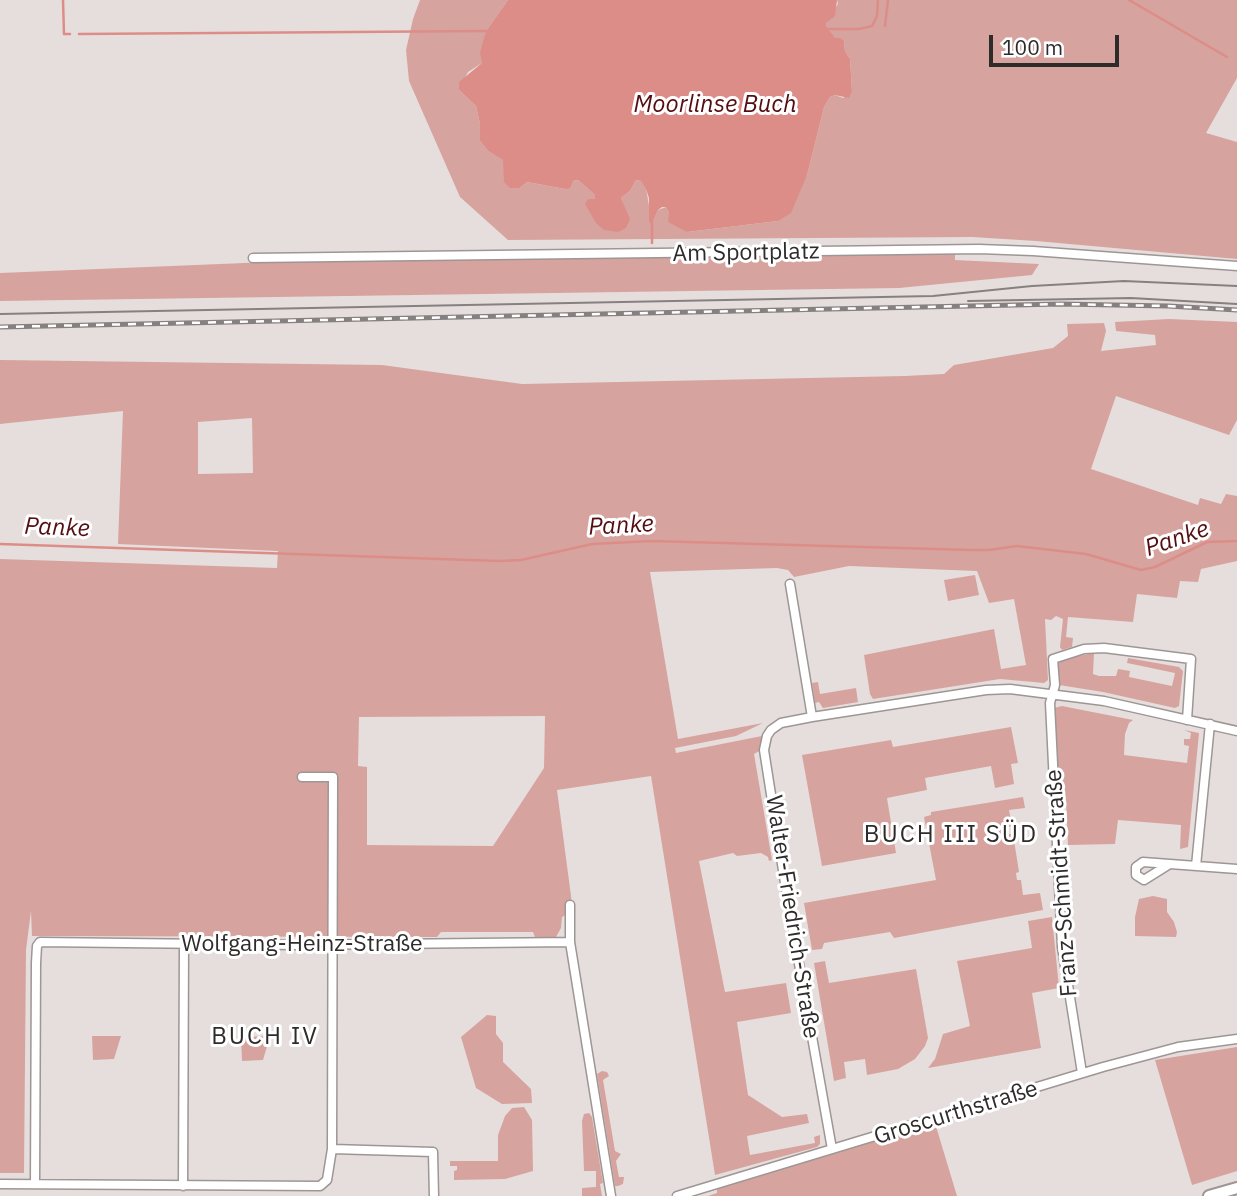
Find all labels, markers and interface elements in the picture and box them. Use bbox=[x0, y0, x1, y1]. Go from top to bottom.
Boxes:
scale bar bbox=[992, 21, 1122, 65]
text: 100 m bbox=[1002, 33, 1063, 61]
water label: Moorlinse Buch bbox=[633, 91, 797, 119]
street label: Am Sportplatz bbox=[672, 238, 820, 268]
water label: Panke bbox=[588, 510, 654, 542]
water label: Panke bbox=[24, 512, 90, 544]
water label: Panke bbox=[1141, 515, 1213, 563]
street label: Franz-Schmidt-Straße bbox=[1040, 768, 1084, 998]
street label: Walter-Friedrich-Straße bbox=[759, 793, 825, 1041]
district label: BUCH III SÜD bbox=[865, 821, 1037, 849]
street label: Wolfgang-Heinz-Straße bbox=[181, 930, 423, 958]
district label: BUCH IV bbox=[212, 1023, 318, 1051]
street label: Groscurthstraße bbox=[871, 1075, 1041, 1151]

